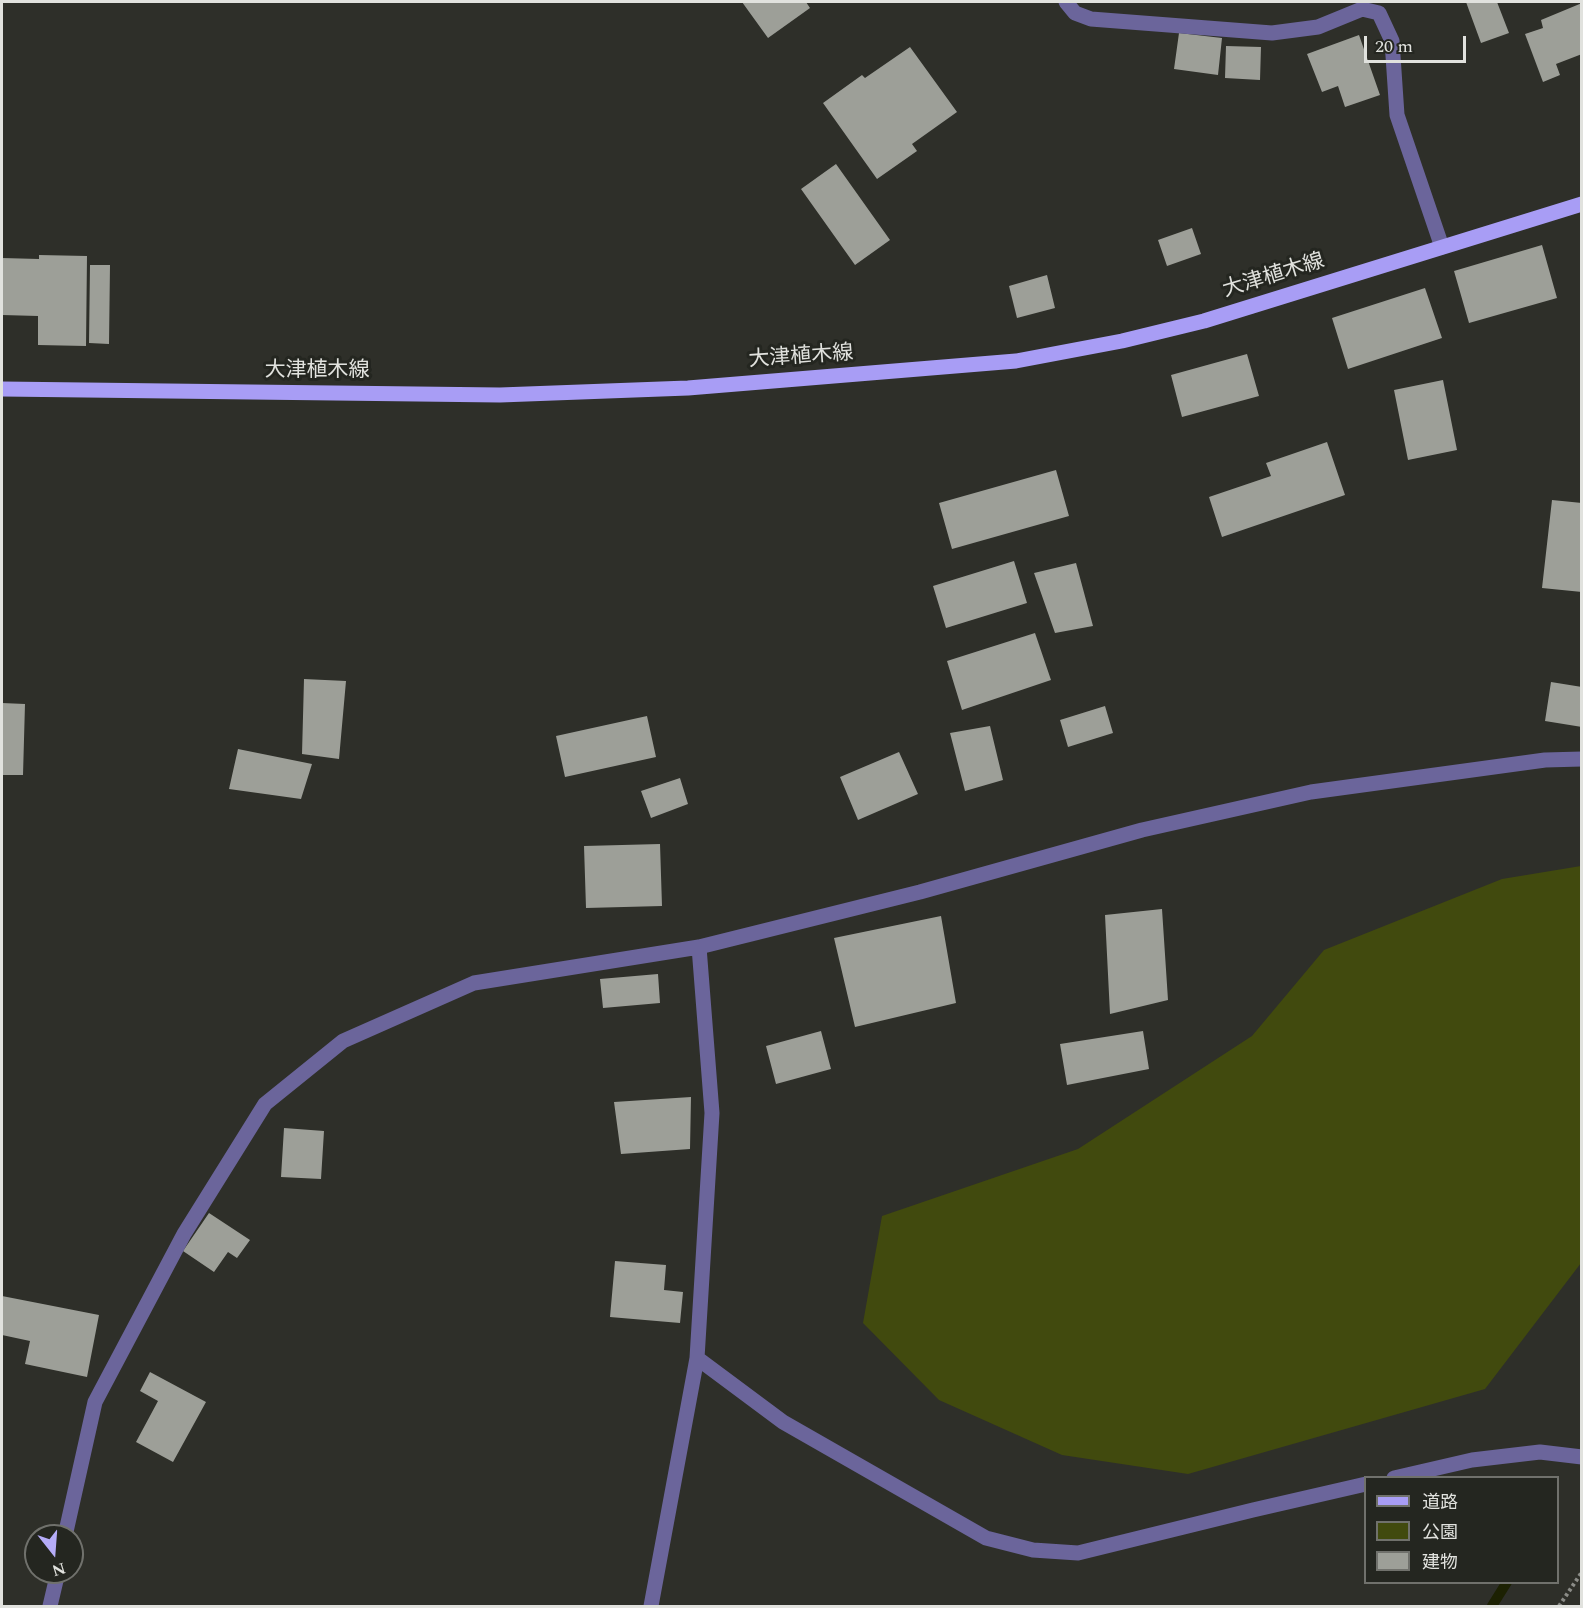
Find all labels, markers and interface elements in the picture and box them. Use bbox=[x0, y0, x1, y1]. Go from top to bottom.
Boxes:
scale bar bbox=[1367, 24, 1469, 62]
text: 20 m bbox=[1375, 33, 1413, 60]
street label: 大津植木線 bbox=[1220, 250, 1328, 304]
street label: 大津植木線 bbox=[748, 342, 854, 374]
street label: 大津植木線 bbox=[265, 359, 369, 385]
legend bbox=[1364, 1476, 1559, 1584]
text: 道路 bbox=[1422, 1489, 1458, 1516]
text: 公園 bbox=[1422, 1519, 1458, 1546]
north arrow bbox=[24, 1524, 84, 1584]
text: 建物 bbox=[1422, 1549, 1458, 1576]
text: N bbox=[49, 1556, 68, 1583]

